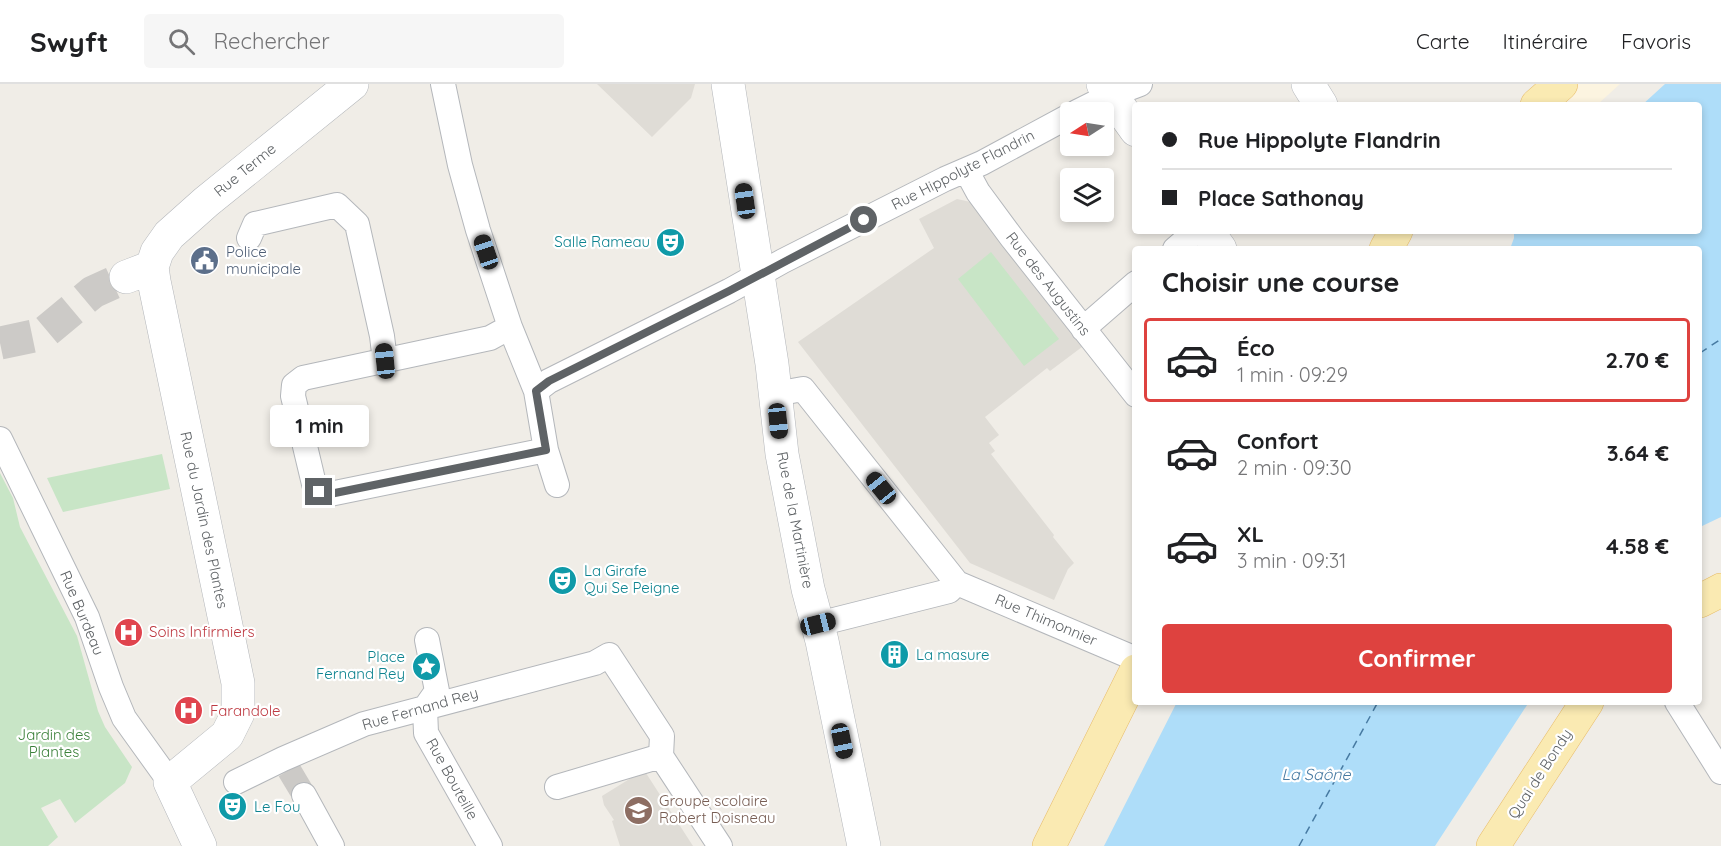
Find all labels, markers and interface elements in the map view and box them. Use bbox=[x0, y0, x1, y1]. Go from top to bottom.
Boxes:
search box bbox=[144, 14, 564, 68]
text: Swyft bbox=[30, 24, 108, 59]
icon: search bbox=[165, 25, 198, 58]
text: Rechercher bbox=[213, 27, 330, 55]
text: Carte bbox=[1416, 28, 1470, 54]
text: Itinéraire bbox=[1503, 28, 1588, 54]
text: Favoris bbox=[1621, 28, 1691, 54]
north arrow bbox=[1060, 102, 1114, 156]
map controls bbox=[1060, 102, 1114, 222]
street label: Rue Hippolyte Flandrin bbox=[888, 125, 1037, 214]
text: Rue Hippolyte Flandrin bbox=[1198, 126, 1441, 154]
street label: Rue Terme bbox=[210, 139, 280, 200]
button: layers bbox=[1060, 168, 1114, 222]
car bbox=[734, 182, 756, 220]
text: Place Sathonay bbox=[1198, 184, 1364, 212]
route start bbox=[850, 206, 877, 233]
theatre icon: Salle Rameau bbox=[655, 226, 687, 258]
street label: Rue des Augustins bbox=[1002, 228, 1095, 339]
car bbox=[472, 232, 500, 272]
place label: Salle Rameau bbox=[554, 232, 650, 251]
place label: Police municipale bbox=[226, 242, 301, 278]
public building icon: Police municipale bbox=[189, 245, 221, 277]
text: Choisir une course bbox=[1162, 265, 1399, 299]
icon: car bbox=[1165, 333, 1219, 387]
text: Éco bbox=[1237, 334, 1275, 362]
car bbox=[374, 342, 396, 380]
text: 2.70 € bbox=[1605, 346, 1669, 374]
text: 1 min · 09:29 bbox=[1237, 362, 1348, 387]
car bbox=[767, 402, 789, 440]
callout: 1 min bbox=[270, 405, 368, 447]
text: 1 min bbox=[295, 413, 344, 438]
icon: car bbox=[1165, 426, 1219, 480]
text: Confort bbox=[1237, 427, 1319, 455]
street label: Rue du Jardin des Plantes bbox=[176, 430, 233, 610]
text: 3.64 € bbox=[1607, 439, 1669, 467]
street label: Rue de la Martinière bbox=[773, 450, 818, 590]
text: 2 min · 09:30 bbox=[1237, 455, 1352, 480]
car bbox=[863, 468, 899, 508]
route end bbox=[305, 478, 332, 505]
icon: car bbox=[1165, 519, 1219, 573]
text: XL bbox=[1237, 520, 1264, 548]
text: 4.58 € bbox=[1606, 532, 1669, 560]
text: 3 min · 09:31 bbox=[1237, 548, 1347, 573]
place label: La Girafe Qui Se Peigne bbox=[584, 561, 679, 597]
theatre icon: La Girafe Qui Se Peigne bbox=[547, 564, 579, 596]
street label: Rue Burdeau bbox=[56, 568, 109, 658]
street label: Rue Thimonnier bbox=[992, 589, 1100, 650]
car bbox=[798, 611, 838, 637]
hospital icon: Soins Infirmiers bbox=[112, 616, 144, 648]
place label: Soins Infirmiers bbox=[149, 622, 254, 641]
button: Confirmer bbox=[1162, 624, 1672, 693]
building icon: La masure bbox=[879, 639, 911, 671]
place label: La masure bbox=[916, 645, 989, 664]
place label: Place Fernand Rey bbox=[316, 647, 405, 683]
place icon: Place Fernand Rey bbox=[410, 650, 442, 682]
street label: Rue Fernand Rey bbox=[360, 683, 480, 734]
hospital icon: Farandole bbox=[173, 695, 205, 727]
place label: Farandole bbox=[210, 701, 281, 720]
car bbox=[829, 722, 855, 760]
park label: Jardin des Plantes bbox=[18, 725, 90, 761]
street label: Quai de Bondy bbox=[1503, 725, 1576, 822]
street label: Rue Bouteille bbox=[422, 735, 483, 823]
water label: La Saône bbox=[1281, 764, 1352, 784]
theatre icon: Le Fou bbox=[217, 791, 249, 823]
place label: Groupe scolaire Robert Doisneau bbox=[659, 791, 775, 827]
school or university icon: Groupe scolaire Robert Doisneau bbox=[622, 794, 654, 826]
place label: Le Fou bbox=[254, 797, 300, 816]

